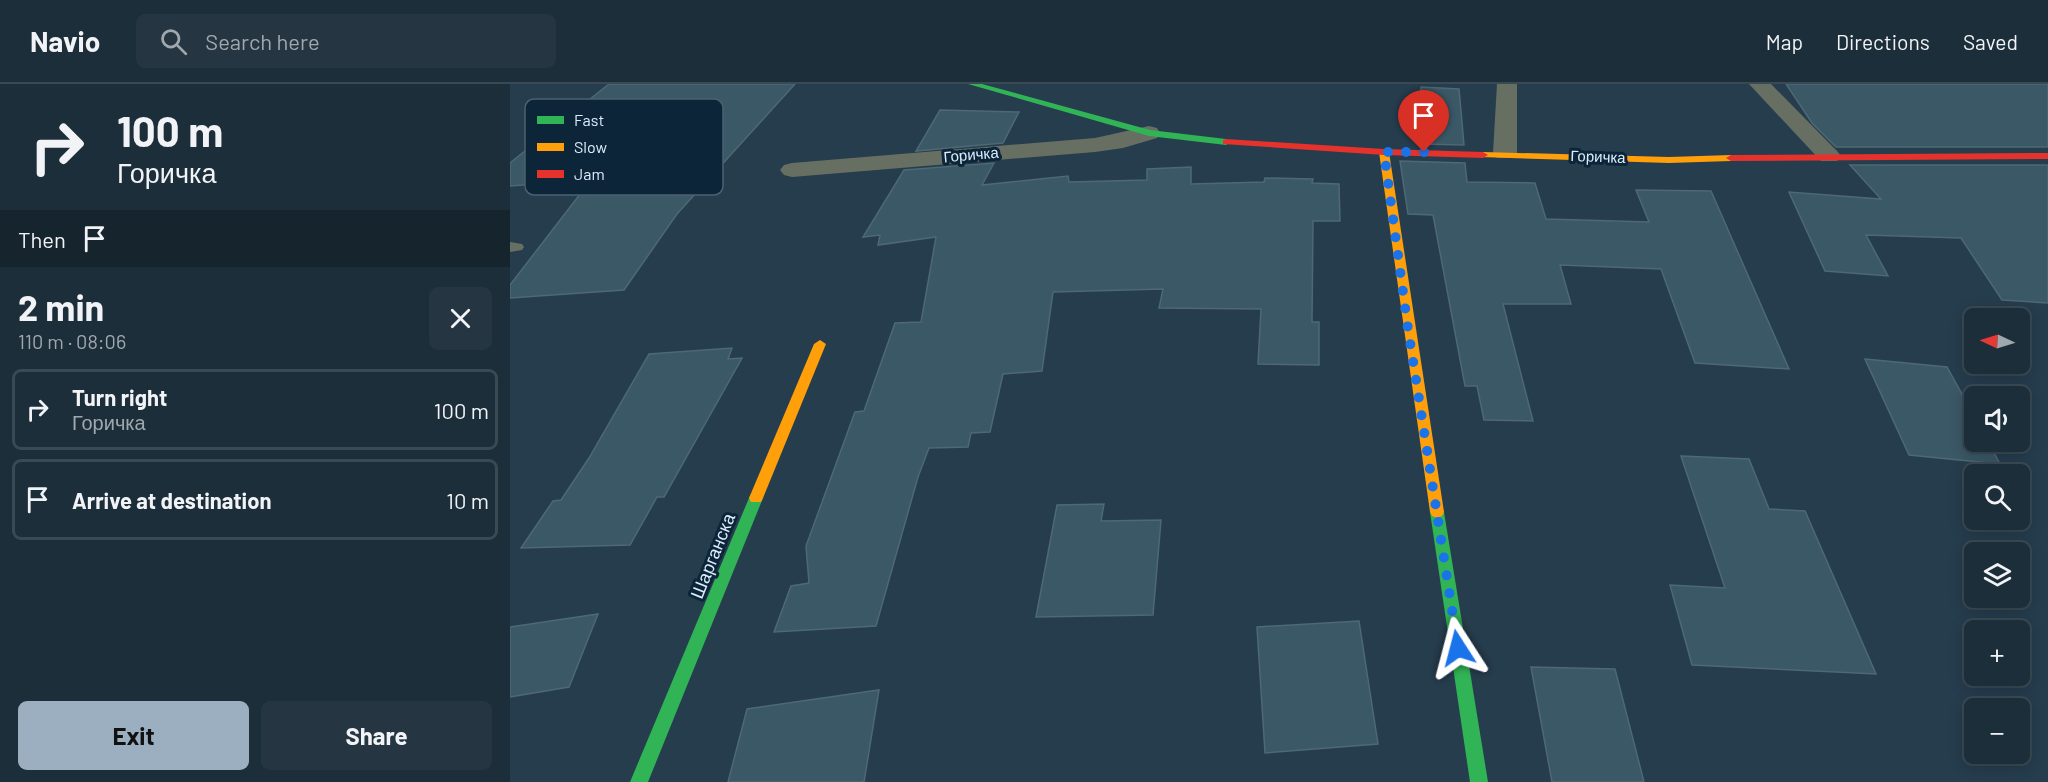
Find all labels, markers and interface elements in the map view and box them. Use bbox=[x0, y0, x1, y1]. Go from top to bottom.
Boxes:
search box bbox=[136, 14, 556, 68]
text: Navio bbox=[30, 24, 100, 58]
icon: search bbox=[157, 25, 190, 58]
text: Search here bbox=[205, 28, 320, 54]
text: Map bbox=[1766, 29, 1803, 54]
text: Directions bbox=[1836, 29, 1930, 54]
text: Saved bbox=[1963, 29, 2018, 54]
pin bbox=[1398, 90, 1449, 152]
legend bbox=[525, 99, 723, 195]
icon: arrive bbox=[1407, 99, 1440, 132]
text: 100 m bbox=[117, 105, 223, 155]
icon: right bbox=[18, 108, 96, 186]
text: Fast bbox=[574, 110, 604, 129]
text: Slow bbox=[574, 137, 607, 156]
street label: Горичка bbox=[943, 143, 1000, 165]
street label: Горичка bbox=[1570, 146, 1627, 166]
text: Горичка bbox=[117, 156, 216, 188]
text: Jam bbox=[574, 164, 605, 183]
icon: arrive bbox=[78, 222, 111, 255]
text: Then bbox=[18, 226, 66, 252]
text: 2 min bbox=[18, 285, 104, 328]
button: close bbox=[429, 287, 492, 350]
north arrow bbox=[1964, 308, 2030, 374]
map controls bbox=[1964, 308, 2030, 764]
text: 110 m · 08:06 bbox=[18, 329, 126, 353]
text: Turn right bbox=[72, 384, 167, 410]
button: sound bbox=[1964, 386, 2030, 452]
icon: right bbox=[21, 393, 54, 426]
text: 100 m bbox=[434, 397, 489, 423]
text: Горичка bbox=[72, 410, 146, 434]
button: search bbox=[1964, 464, 2030, 530]
icon: arrive bbox=[21, 483, 54, 516]
text: Arrive at destination bbox=[72, 487, 271, 513]
text: 10 m bbox=[446, 487, 489, 513]
street label: Шарганска bbox=[685, 509, 739, 601]
button: layers bbox=[1964, 542, 2030, 608]
position arrow bbox=[1426, 616, 1490, 680]
button: + bbox=[1964, 620, 2030, 686]
button: − bbox=[1964, 698, 2030, 764]
button: Exit bbox=[18, 701, 249, 770]
button: Share bbox=[261, 701, 492, 770]

